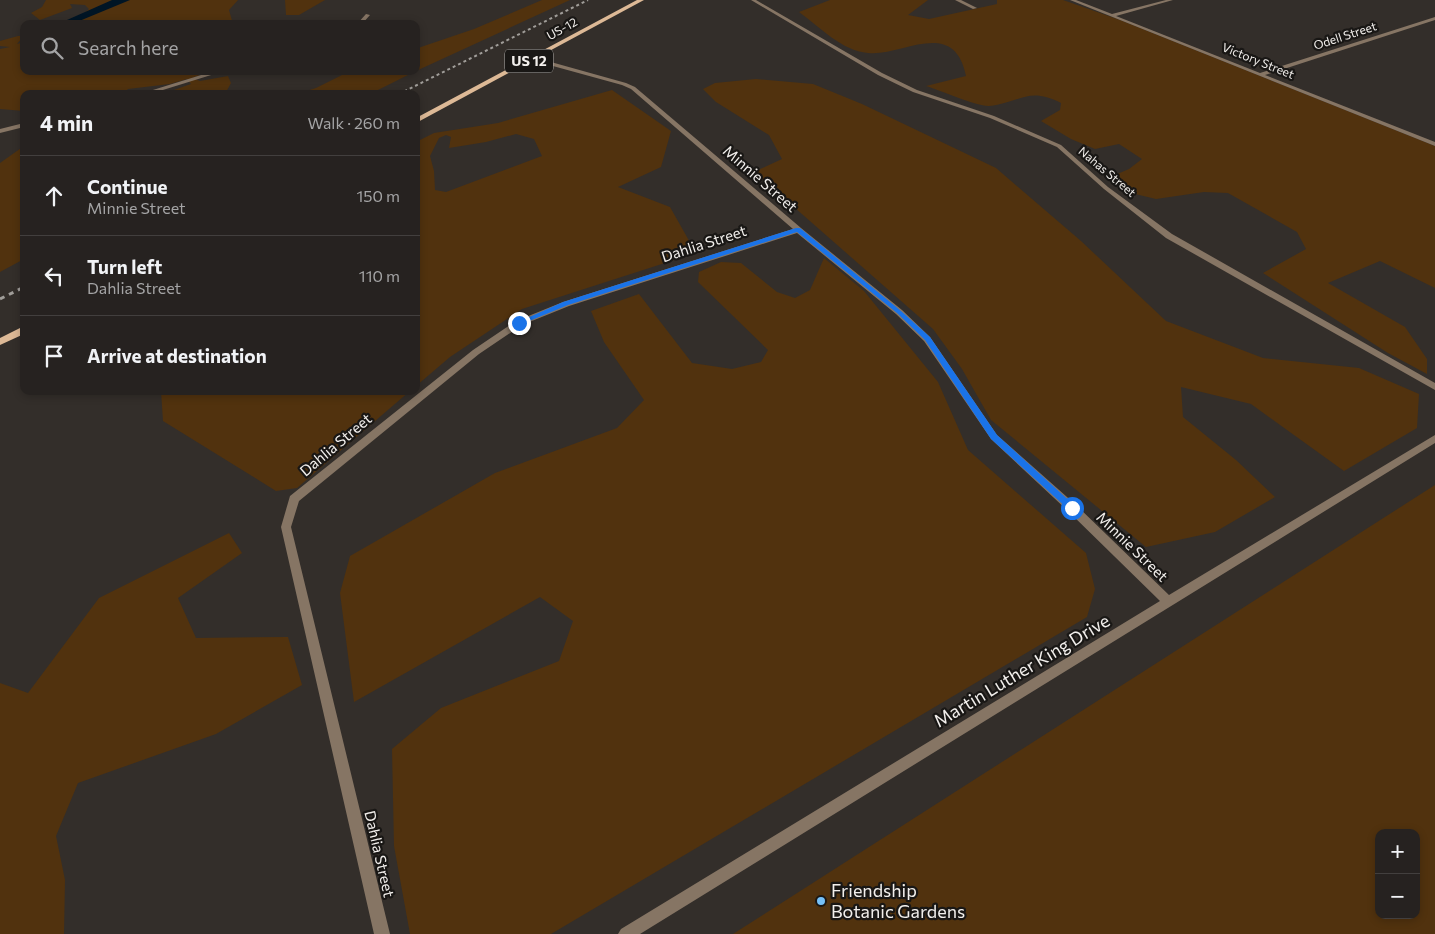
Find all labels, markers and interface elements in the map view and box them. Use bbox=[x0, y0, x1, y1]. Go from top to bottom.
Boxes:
street label: US-12 bbox=[544, 14, 579, 42]
street label: Odell Street bbox=[1311, 18, 1378, 52]
search box bbox=[20, 20, 420, 75]
icon: search bbox=[38, 34, 66, 62]
text: Search here bbox=[78, 36, 178, 59]
street label: Victory Street bbox=[1220, 39, 1297, 81]
road number: US 12 bbox=[505, 49, 553, 72]
text: 4 min bbox=[40, 110, 93, 135]
text: Walk · 260 m bbox=[308, 113, 400, 132]
street label: Minnie Street bbox=[720, 141, 801, 215]
street label: Nahas Street bbox=[1076, 143, 1139, 199]
text: Continue bbox=[87, 175, 167, 198]
icon: ahead bbox=[40, 182, 68, 210]
text: 150 m bbox=[357, 186, 400, 205]
text: Minnie Street bbox=[87, 198, 186, 217]
street label: Dahlia Street bbox=[659, 221, 748, 265]
text: Turn left bbox=[87, 255, 162, 278]
icon: left bbox=[40, 262, 68, 290]
text: 110 m bbox=[359, 266, 400, 285]
text: Dahlia Street bbox=[87, 278, 181, 297]
route end bbox=[508, 312, 531, 335]
icon: arrive bbox=[40, 342, 68, 370]
text: Arrive at destination bbox=[87, 344, 267, 367]
street label: Dahlia Street bbox=[296, 409, 375, 480]
route start bbox=[1061, 497, 1084, 520]
street label: Minnie Street bbox=[1093, 508, 1172, 585]
street label: Martin Luther King Drive bbox=[930, 609, 1113, 731]
street label: Dahlia Street bbox=[361, 809, 399, 899]
map controls bbox=[1375, 829, 1420, 919]
button: + bbox=[1375, 829, 1420, 874]
button: − bbox=[1375, 874, 1420, 919]
place label: Friendship Botanic Gardens bbox=[831, 879, 965, 922]
marker: Friendship Botanic Gardens bbox=[815, 895, 827, 907]

